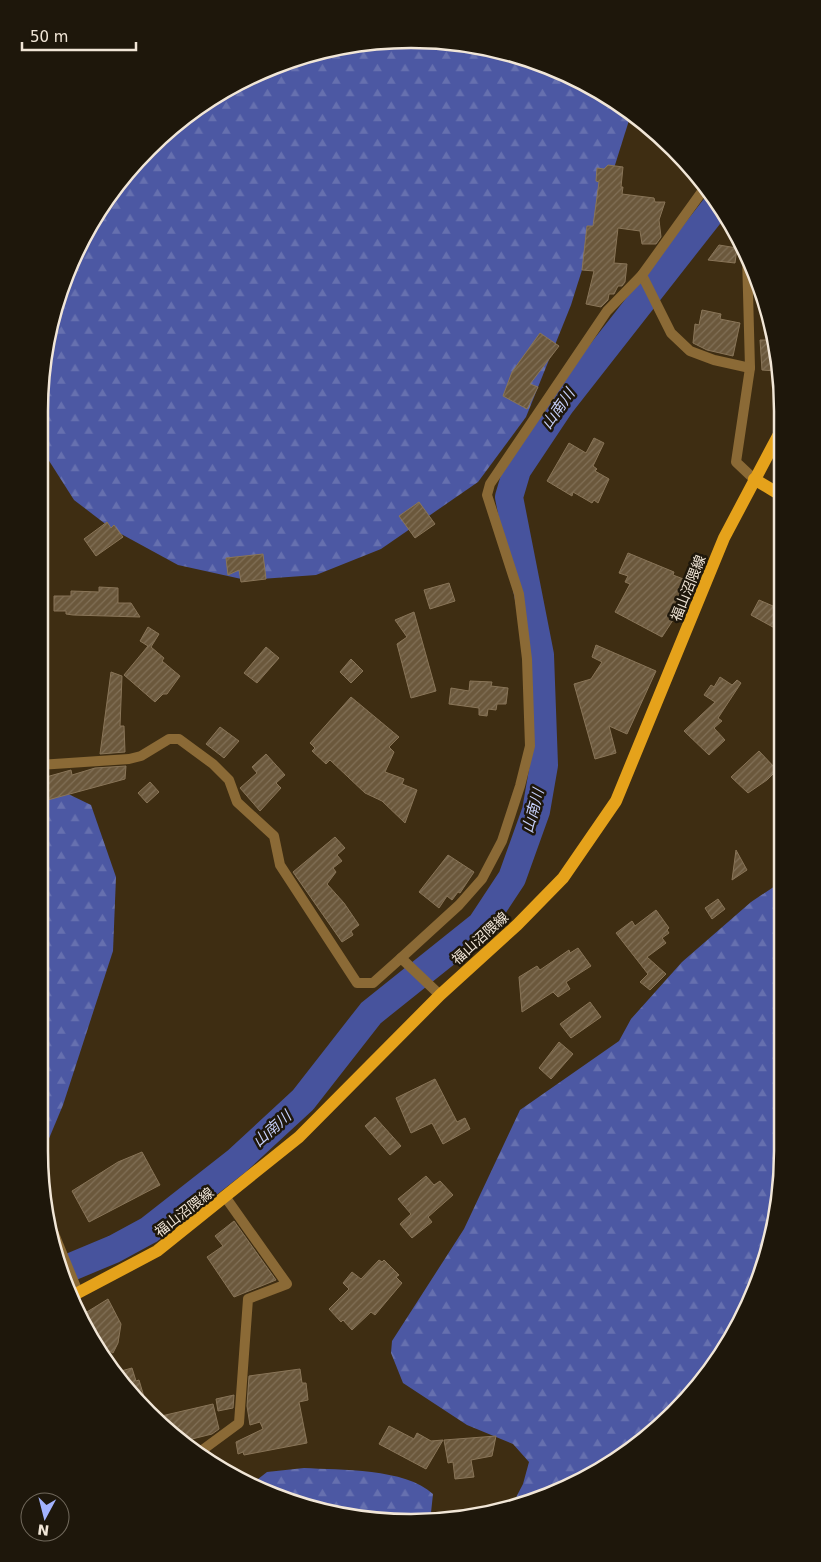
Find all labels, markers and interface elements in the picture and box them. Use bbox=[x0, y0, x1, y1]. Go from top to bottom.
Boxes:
scale bar bbox=[22, 20, 136, 52]
text: 50 m bbox=[30, 28, 68, 46]
water label: 山南川 bbox=[538, 384, 579, 433]
street label: 福山沼隈線 bbox=[667, 553, 709, 623]
water label: 山南川 bbox=[518, 785, 548, 835]
street label: 福山沼隈線 bbox=[449, 909, 511, 967]
water label: 山南川 bbox=[249, 1106, 296, 1151]
street label: 福山沼隈線 bbox=[151, 1184, 217, 1240]
north arrow bbox=[20, 1492, 70, 1542]
text: N bbox=[37, 1521, 50, 1539]

